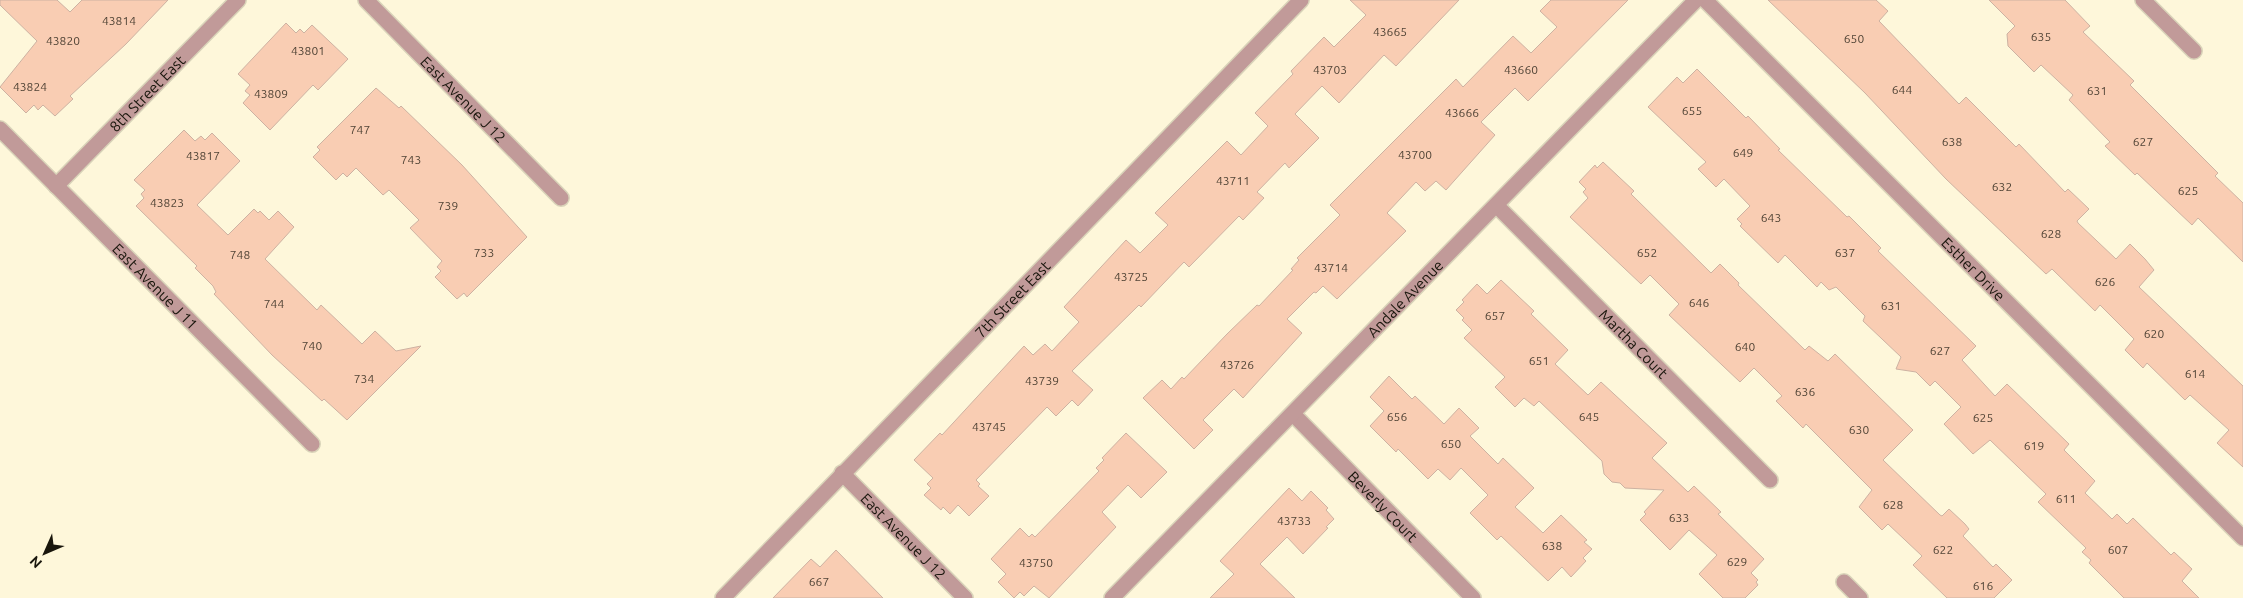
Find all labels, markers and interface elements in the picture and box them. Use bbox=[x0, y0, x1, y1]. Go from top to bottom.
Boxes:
house number: 43814 bbox=[102, 14, 136, 27]
house number: 43665 bbox=[1373, 25, 1407, 38]
house number: 635 bbox=[2031, 30, 2051, 43]
house number: 650 bbox=[1844, 32, 1864, 45]
house number: 43820 bbox=[46, 34, 80, 47]
house number: 43801 bbox=[291, 44, 325, 57]
street label: 8th Street East bbox=[106, 51, 188, 135]
street label: East Avenue J 12 bbox=[418, 53, 510, 146]
house number: 43703 bbox=[1313, 63, 1347, 76]
house number: 43660 bbox=[1504, 63, 1538, 76]
house number: 43824 bbox=[13, 80, 47, 93]
house number: 644 bbox=[1892, 83, 1912, 96]
house number: 631 bbox=[2087, 84, 2107, 97]
house number: 43809 bbox=[254, 87, 288, 100]
house number: 655 bbox=[1682, 104, 1702, 117]
house number: 43666 bbox=[1445, 106, 1479, 119]
house number: 747 bbox=[350, 123, 370, 136]
house number: 638 bbox=[1942, 135, 1962, 148]
house number: 627 bbox=[2133, 135, 2153, 148]
house number: 649 bbox=[1733, 146, 1753, 159]
house number: 43700 bbox=[1398, 148, 1432, 161]
house number: 43817 bbox=[186, 149, 220, 162]
house number: 743 bbox=[401, 153, 421, 166]
house number: 43711 bbox=[1216, 174, 1250, 187]
house number: 632 bbox=[1992, 180, 2012, 193]
house number: 625 bbox=[2178, 184, 2198, 197]
house number: 43823 bbox=[150, 196, 184, 209]
house number: 739 bbox=[438, 199, 458, 212]
house number: 643 bbox=[1761, 211, 1781, 224]
house number: 628 bbox=[2041, 227, 2061, 240]
street label: Esther Drive bbox=[1939, 234, 2009, 304]
street label: East Avenue J 11 bbox=[109, 240, 202, 332]
house number: 733 bbox=[474, 246, 494, 259]
house number: 652 bbox=[1637, 246, 1657, 259]
house number: 637 bbox=[1835, 246, 1855, 259]
house number: 748 bbox=[230, 248, 250, 261]
street label: Andale Avenue bbox=[1363, 256, 1446, 340]
street label: 7th Street East bbox=[971, 257, 1053, 341]
house number: 43714 bbox=[1314, 261, 1348, 274]
house number: 43725 bbox=[1114, 270, 1148, 283]
house number: 626 bbox=[2095, 275, 2115, 288]
house number: 646 bbox=[1689, 296, 1709, 309]
house number: 744 bbox=[264, 297, 284, 310]
house number: 631 bbox=[1881, 299, 1901, 312]
street label: Martha Court bbox=[1596, 305, 1672, 381]
house number: 657 bbox=[1485, 309, 1505, 322]
house number: 620 bbox=[2144, 327, 2164, 340]
house number: 740 bbox=[302, 339, 322, 352]
house number: 640 bbox=[1735, 340, 1755, 353]
house number: 627 bbox=[1930, 344, 1950, 357]
house number: 651 bbox=[1529, 354, 1549, 367]
house number: 43726 bbox=[1220, 358, 1254, 371]
house number: 614 bbox=[2185, 367, 2205, 380]
house number: 734 bbox=[354, 372, 374, 385]
house number: 43739 bbox=[1025, 374, 1059, 387]
house number: 636 bbox=[1795, 385, 1815, 398]
house number: 656 bbox=[1387, 410, 1407, 423]
house number: 645 bbox=[1579, 410, 1599, 423]
house number: 625 bbox=[1973, 411, 1993, 424]
house number: 43745 bbox=[972, 420, 1006, 433]
house number: 630 bbox=[1849, 423, 1869, 436]
house number: 650 bbox=[1441, 437, 1461, 450]
house number: 619 bbox=[2024, 439, 2044, 452]
street label: Beverly Court bbox=[1345, 467, 1421, 545]
street label: East Avenue J 12 bbox=[858, 489, 950, 582]
house number: 611 bbox=[2056, 492, 2076, 505]
house number: 628 bbox=[1883, 498, 1903, 511]
house number: 633 bbox=[1669, 511, 1689, 524]
house number: 43733 bbox=[1277, 514, 1311, 527]
north arrow bbox=[20, 528, 70, 578]
house number: 638 bbox=[1542, 539, 1562, 552]
house number: 622 bbox=[1933, 543, 1953, 556]
house number: 607 bbox=[2108, 543, 2128, 556]
text: N bbox=[26, 553, 45, 572]
house number: 629 bbox=[1727, 555, 1747, 568]
house number: 43750 bbox=[1019, 556, 1053, 569]
house number: 667 bbox=[809, 575, 829, 588]
house number: 616 bbox=[1973, 579, 1993, 592]

